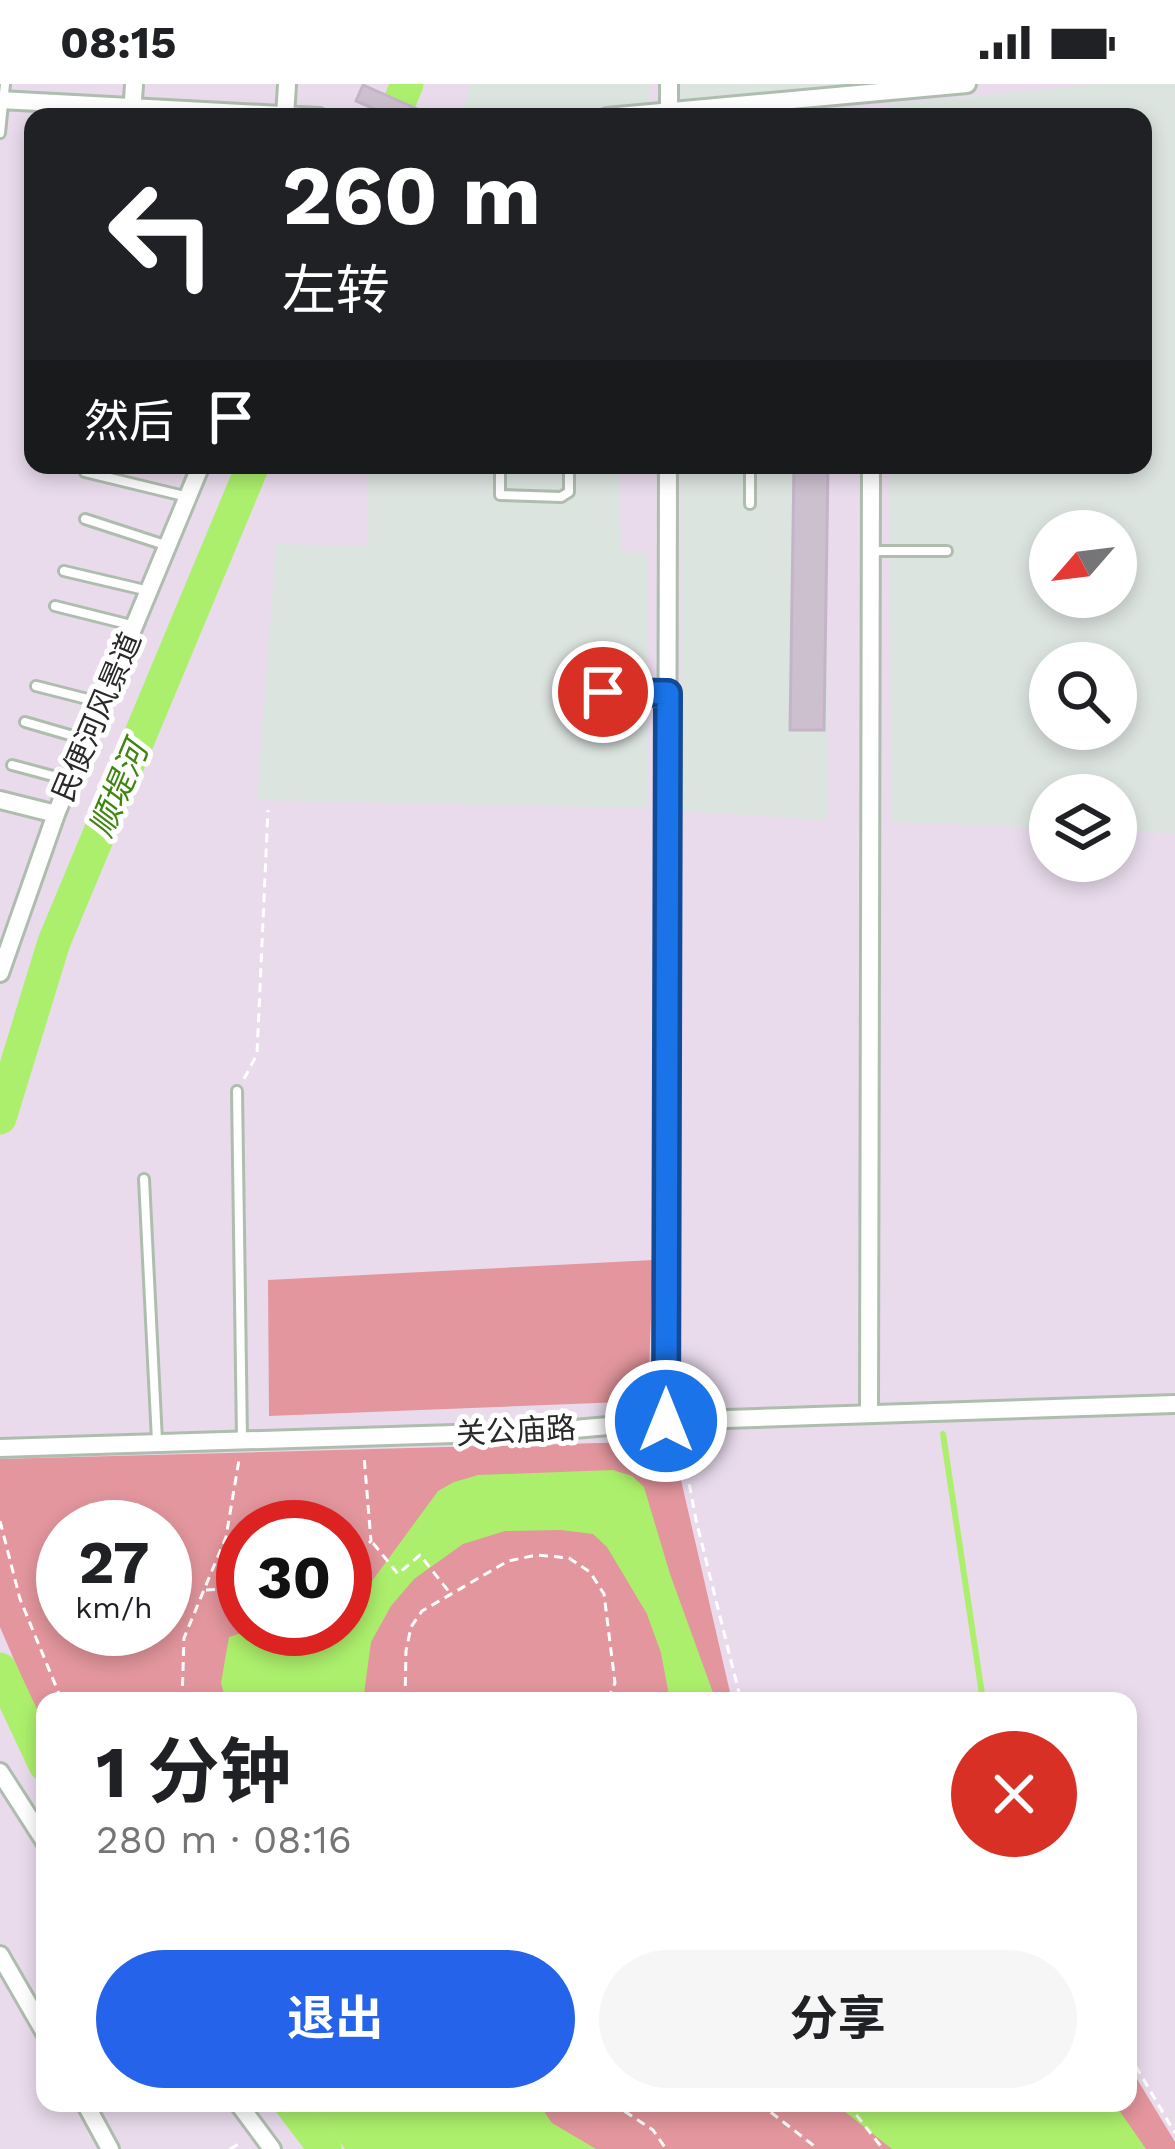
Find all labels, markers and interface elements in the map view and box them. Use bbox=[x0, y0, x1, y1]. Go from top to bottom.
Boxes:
text: 08:15 bbox=[60, 16, 176, 69]
text: 260 m bbox=[282, 146, 541, 244]
icon: left bbox=[84, 156, 240, 312]
text: 左转 bbox=[282, 259, 390, 322]
icon: arrive bbox=[198, 384, 264, 450]
text: 然后 bbox=[84, 395, 174, 448]
north arrow bbox=[1029, 510, 1137, 618]
map controls bbox=[1029, 510, 1137, 882]
street label: 民便河风景道 bbox=[45, 627, 148, 806]
pin bbox=[552, 641, 654, 743]
button: search bbox=[1029, 642, 1137, 750]
icon: arrive bbox=[570, 659, 636, 725]
water label: 顺堤河 bbox=[81, 730, 158, 842]
button: layers bbox=[1029, 774, 1137, 882]
position arrow bbox=[603, 1358, 729, 1484]
street label: 关公庙路 bbox=[455, 1410, 577, 1451]
speed limit sign: 30 bbox=[216, 1500, 372, 1656]
text: 27 bbox=[78, 1527, 150, 1598]
text: km/h bbox=[75, 1590, 153, 1625]
text: 1 分钟 bbox=[96, 1730, 292, 1814]
button: close bbox=[951, 1731, 1077, 1857]
text: 280 m · 08:16 bbox=[96, 1817, 352, 1862]
button: 退出 bbox=[96, 1950, 575, 2088]
button: 分享 bbox=[599, 1950, 1077, 2088]

